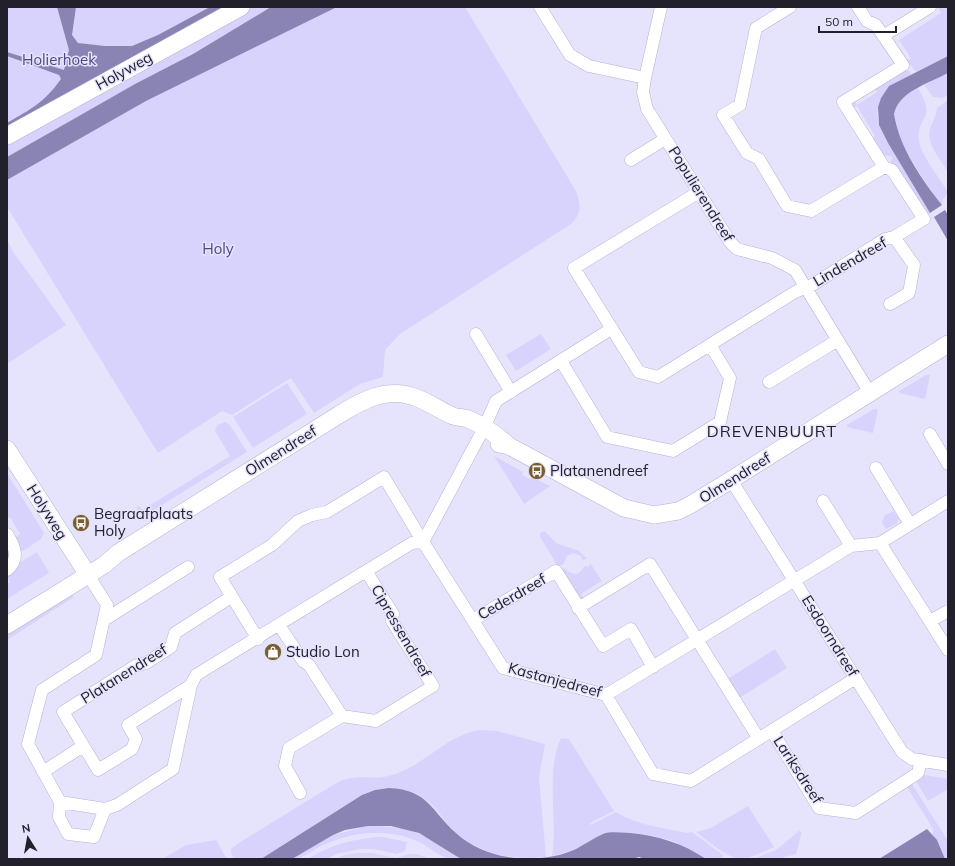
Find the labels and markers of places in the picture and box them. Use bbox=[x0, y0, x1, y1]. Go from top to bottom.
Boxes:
bus stop icon: Platanendreef bbox=[527, 461, 547, 481]
place label: Platanendreef bbox=[550, 461, 649, 480]
place label: Begraafplaats Holy bbox=[94, 504, 193, 540]
bus stop icon: Begraafplaats Holy bbox=[71, 513, 91, 533]
shop icon: Studio Lon bbox=[263, 642, 283, 662]
place label: Studio Lon bbox=[286, 642, 360, 661]

